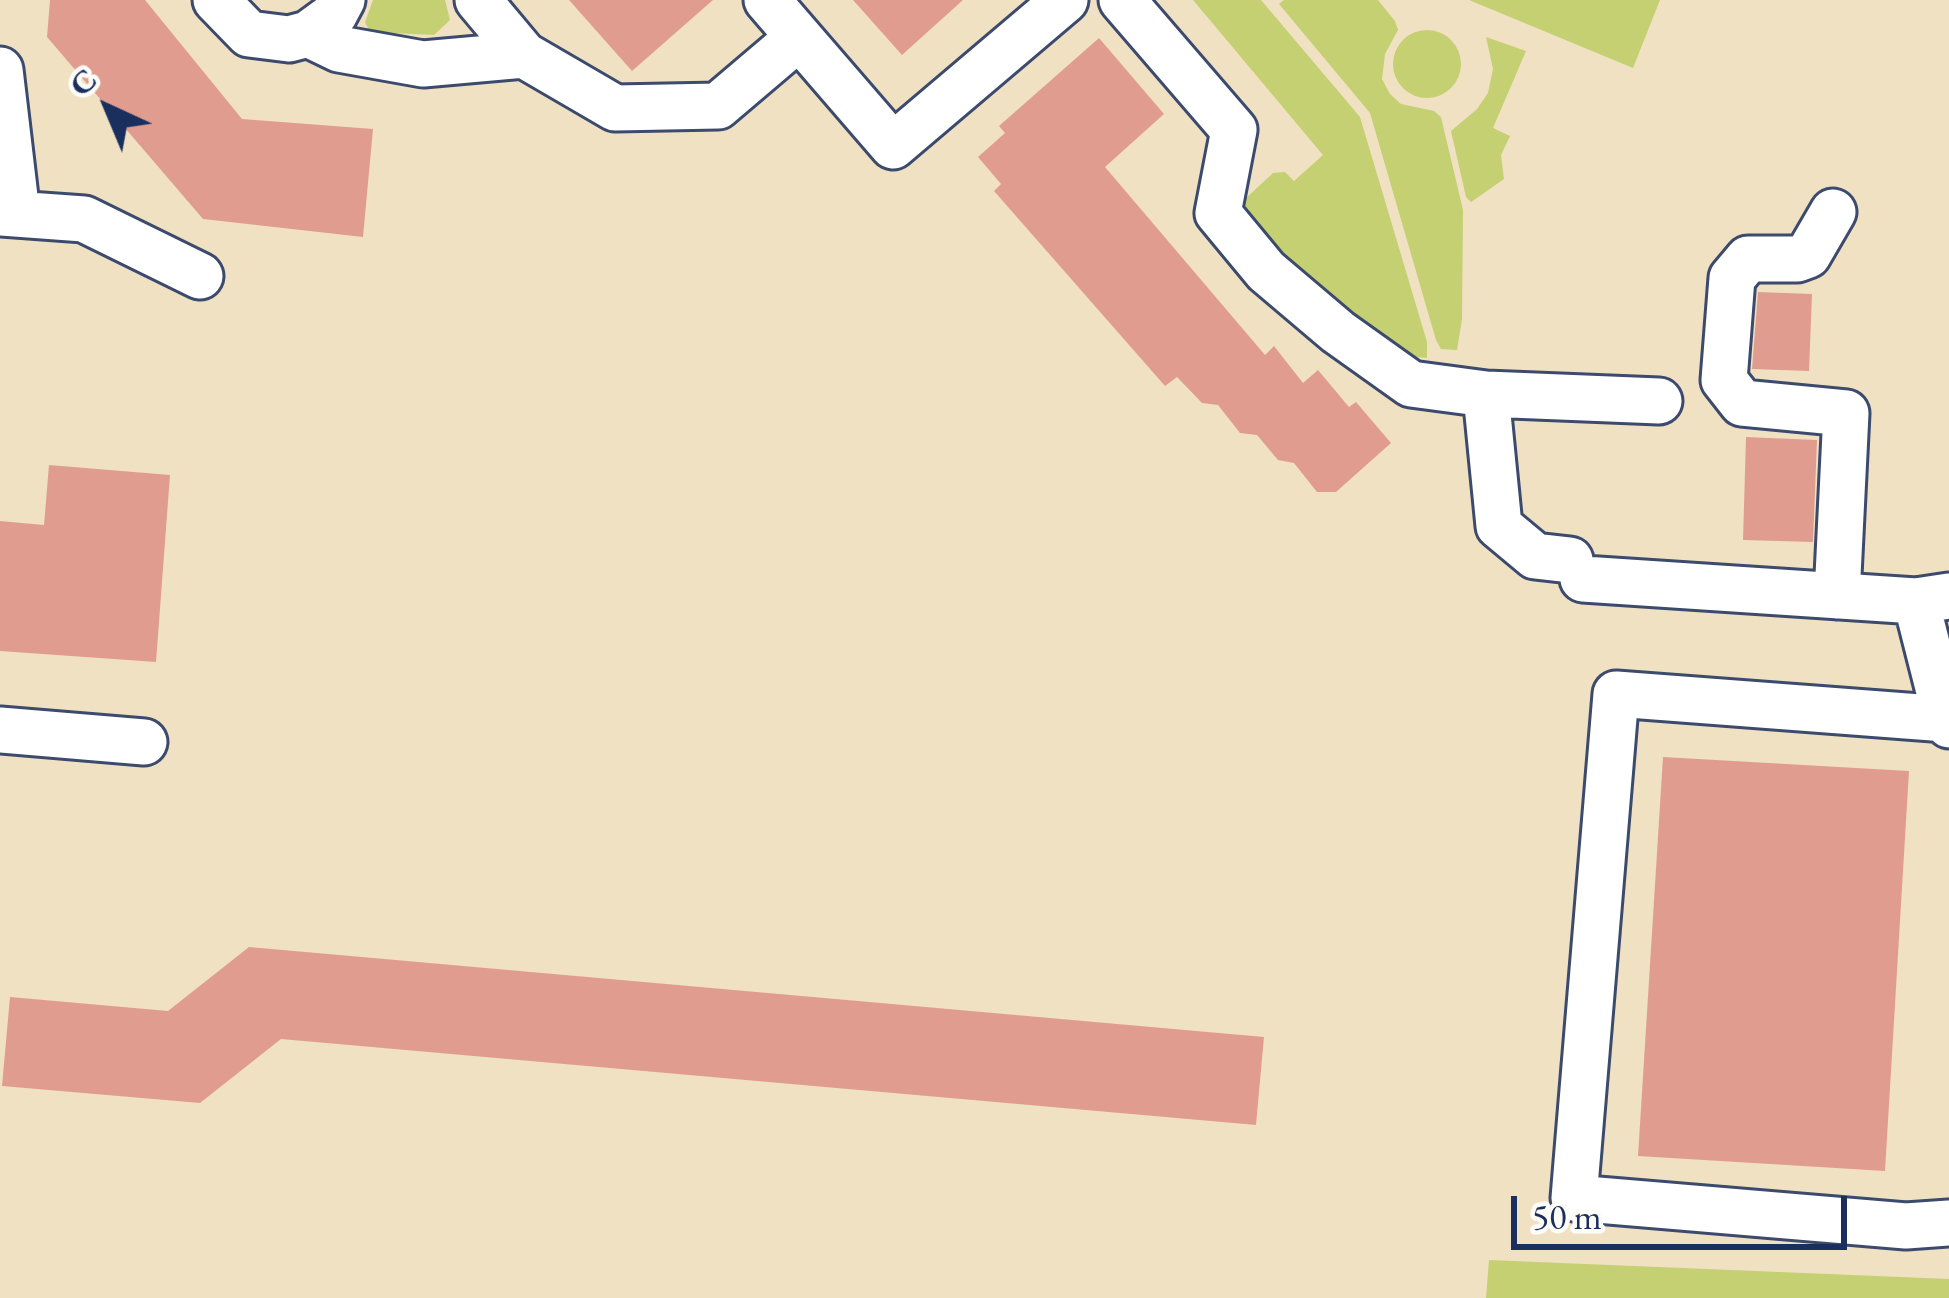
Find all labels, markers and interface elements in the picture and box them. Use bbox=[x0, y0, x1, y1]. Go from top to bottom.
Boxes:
north arrow bbox=[48, 48, 168, 168]
text: С bbox=[59, 58, 106, 105]
scale bar bbox=[1517, 1172, 1853, 1246]
text: 50 m bbox=[1532, 1193, 1602, 1240]

